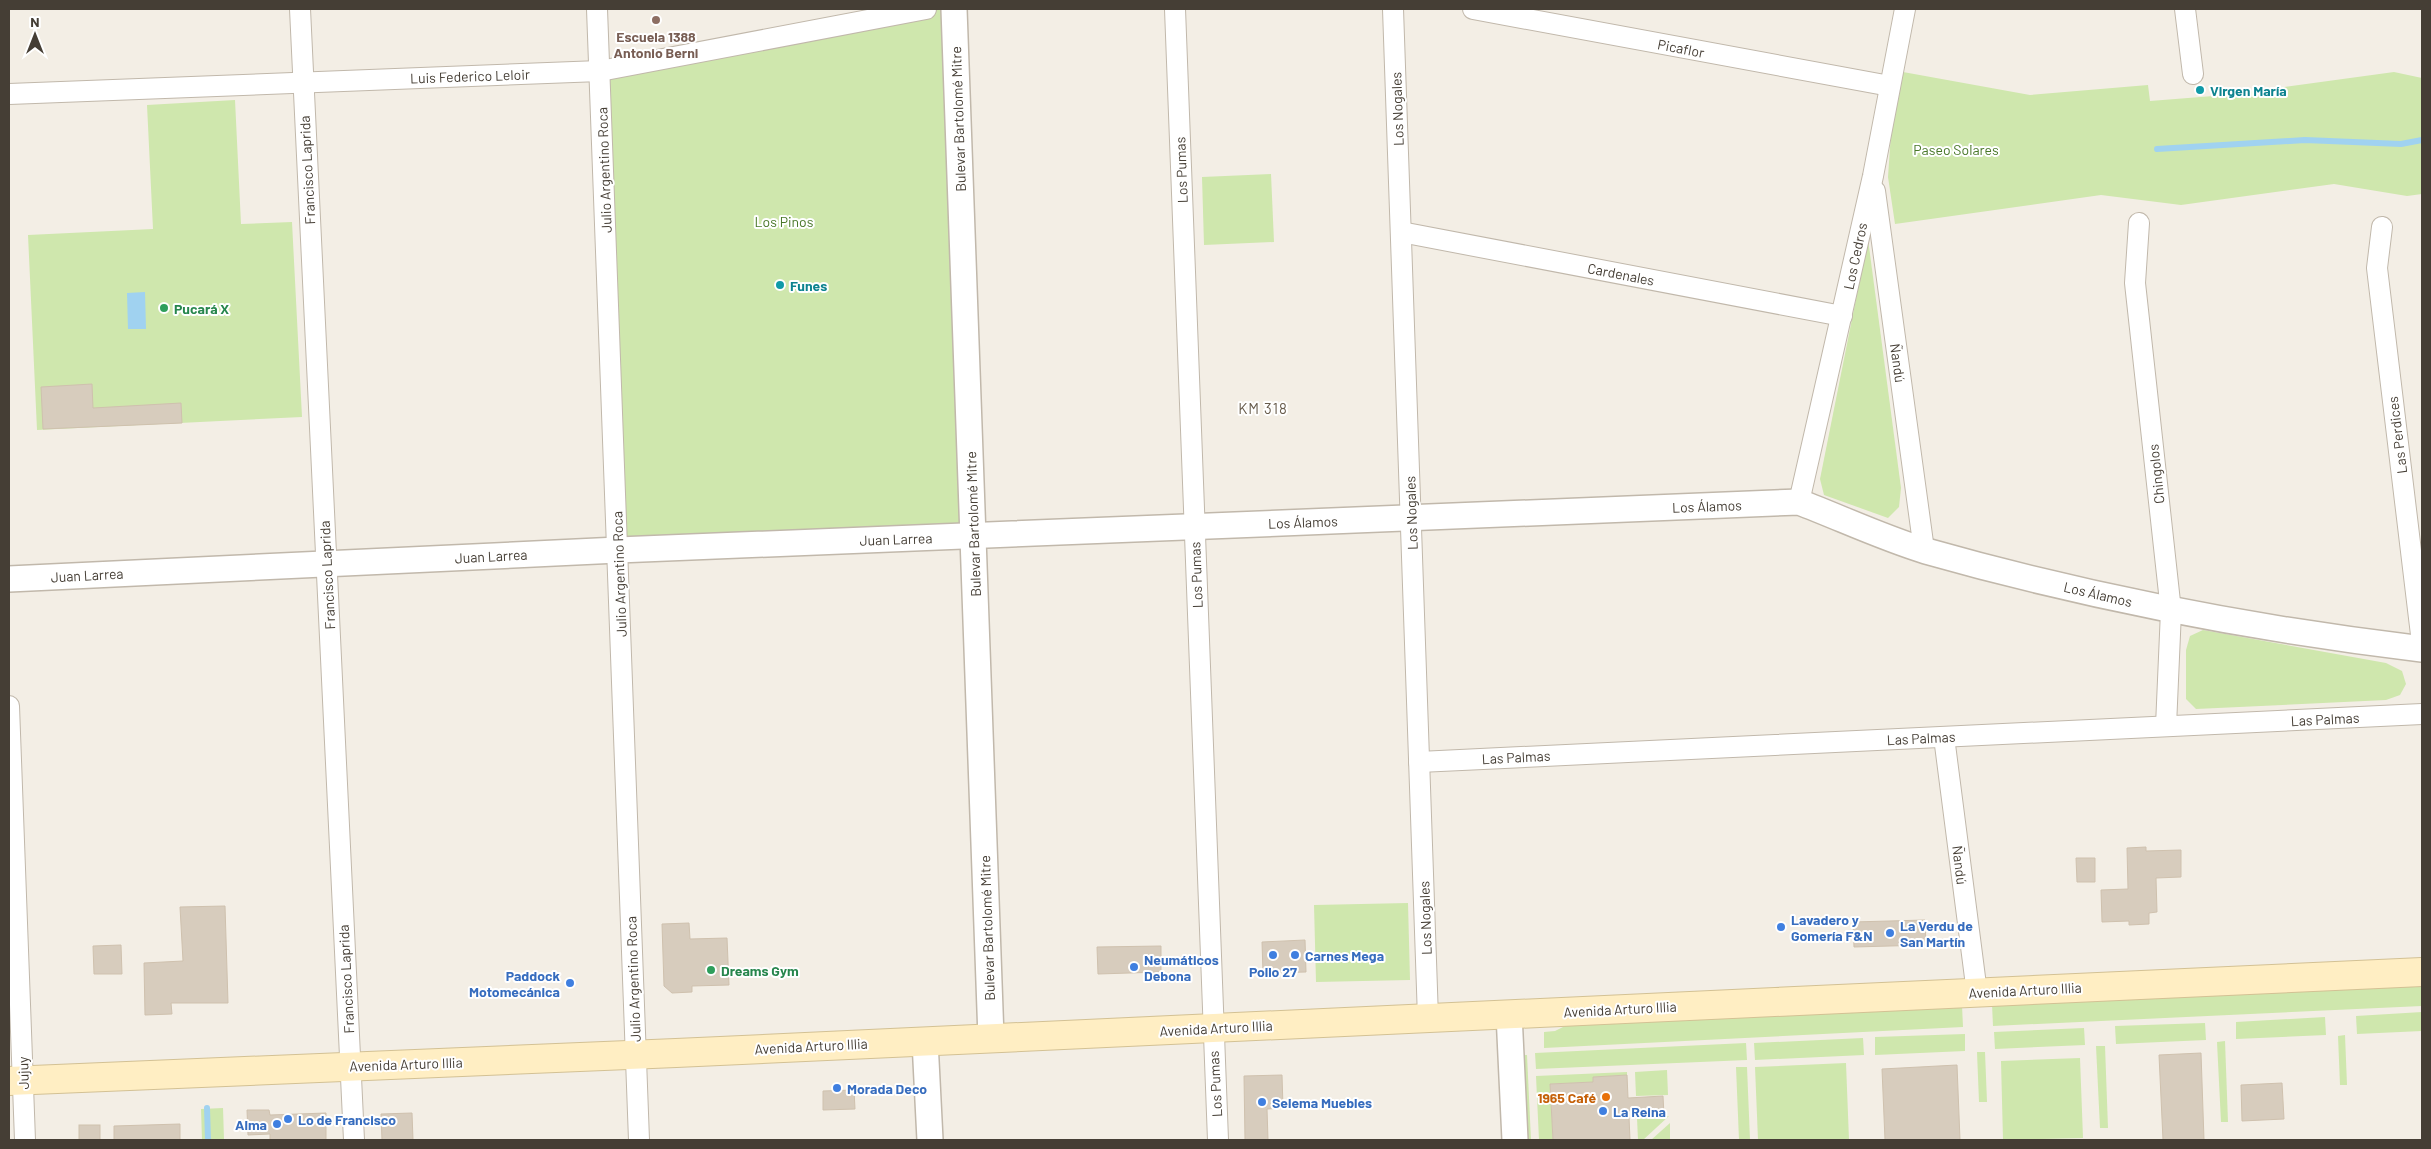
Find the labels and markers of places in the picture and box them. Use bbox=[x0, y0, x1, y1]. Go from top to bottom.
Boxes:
marker: Escuela 1388 Antonio Berni bbox=[650, 14, 662, 26]
place label: Escuela 1388 Antonio Berni bbox=[614, 28, 698, 61]
place label: Virgen María bbox=[2210, 82, 2287, 99]
marker: Virgen María bbox=[2194, 84, 2206, 96]
place label: Funes bbox=[790, 277, 827, 294]
marker: Funes bbox=[774, 279, 786, 291]
place label: Pucará X bbox=[174, 300, 229, 317]
marker: Pucará X bbox=[158, 302, 170, 314]
place label: Lavadero y Gomería F&N bbox=[1791, 911, 1873, 944]
place label: La Verdu de San Martín bbox=[1900, 917, 1973, 950]
marker: Lavadero y Gomería F&N bbox=[1775, 921, 1787, 933]
marker: La Verdu de San Martín bbox=[1884, 927, 1896, 939]
place label: Carnes Mega bbox=[1305, 947, 1384, 964]
marker: Pollo 27 bbox=[1267, 949, 1279, 961]
marker: Carnes Mega bbox=[1289, 949, 1301, 961]
place label: Neumáticos Debona bbox=[1144, 951, 1219, 984]
marker: Neumáticos Debona bbox=[1128, 961, 1140, 973]
place label: Dreams Gym bbox=[721, 962, 799, 979]
place label: Pollo 27 bbox=[1249, 963, 1297, 980]
marker: Dreams Gym bbox=[705, 964, 717, 976]
place label: Paddock Motomecánica bbox=[469, 967, 561, 1000]
marker: Paddock Motomecánica bbox=[564, 977, 576, 989]
place label: Morada Deco bbox=[847, 1080, 927, 1097]
marker: Morada Deco bbox=[831, 1082, 843, 1094]
place label: 1965 Café bbox=[1537, 1089, 1596, 1106]
marker: 1965 Café bbox=[1600, 1091, 1612, 1103]
place label: Selema Muebles bbox=[1272, 1094, 1372, 1111]
marker: Selema Muebles bbox=[1256, 1096, 1268, 1108]
place label: La Reina bbox=[1613, 1103, 1666, 1120]
marker: La Reina bbox=[1597, 1105, 1609, 1117]
place label: Lo de Francisco bbox=[298, 1111, 396, 1128]
marker: Lo de Francisco bbox=[282, 1113, 294, 1125]
place label: Alma bbox=[235, 1116, 267, 1133]
marker: Alma bbox=[271, 1118, 283, 1130]

